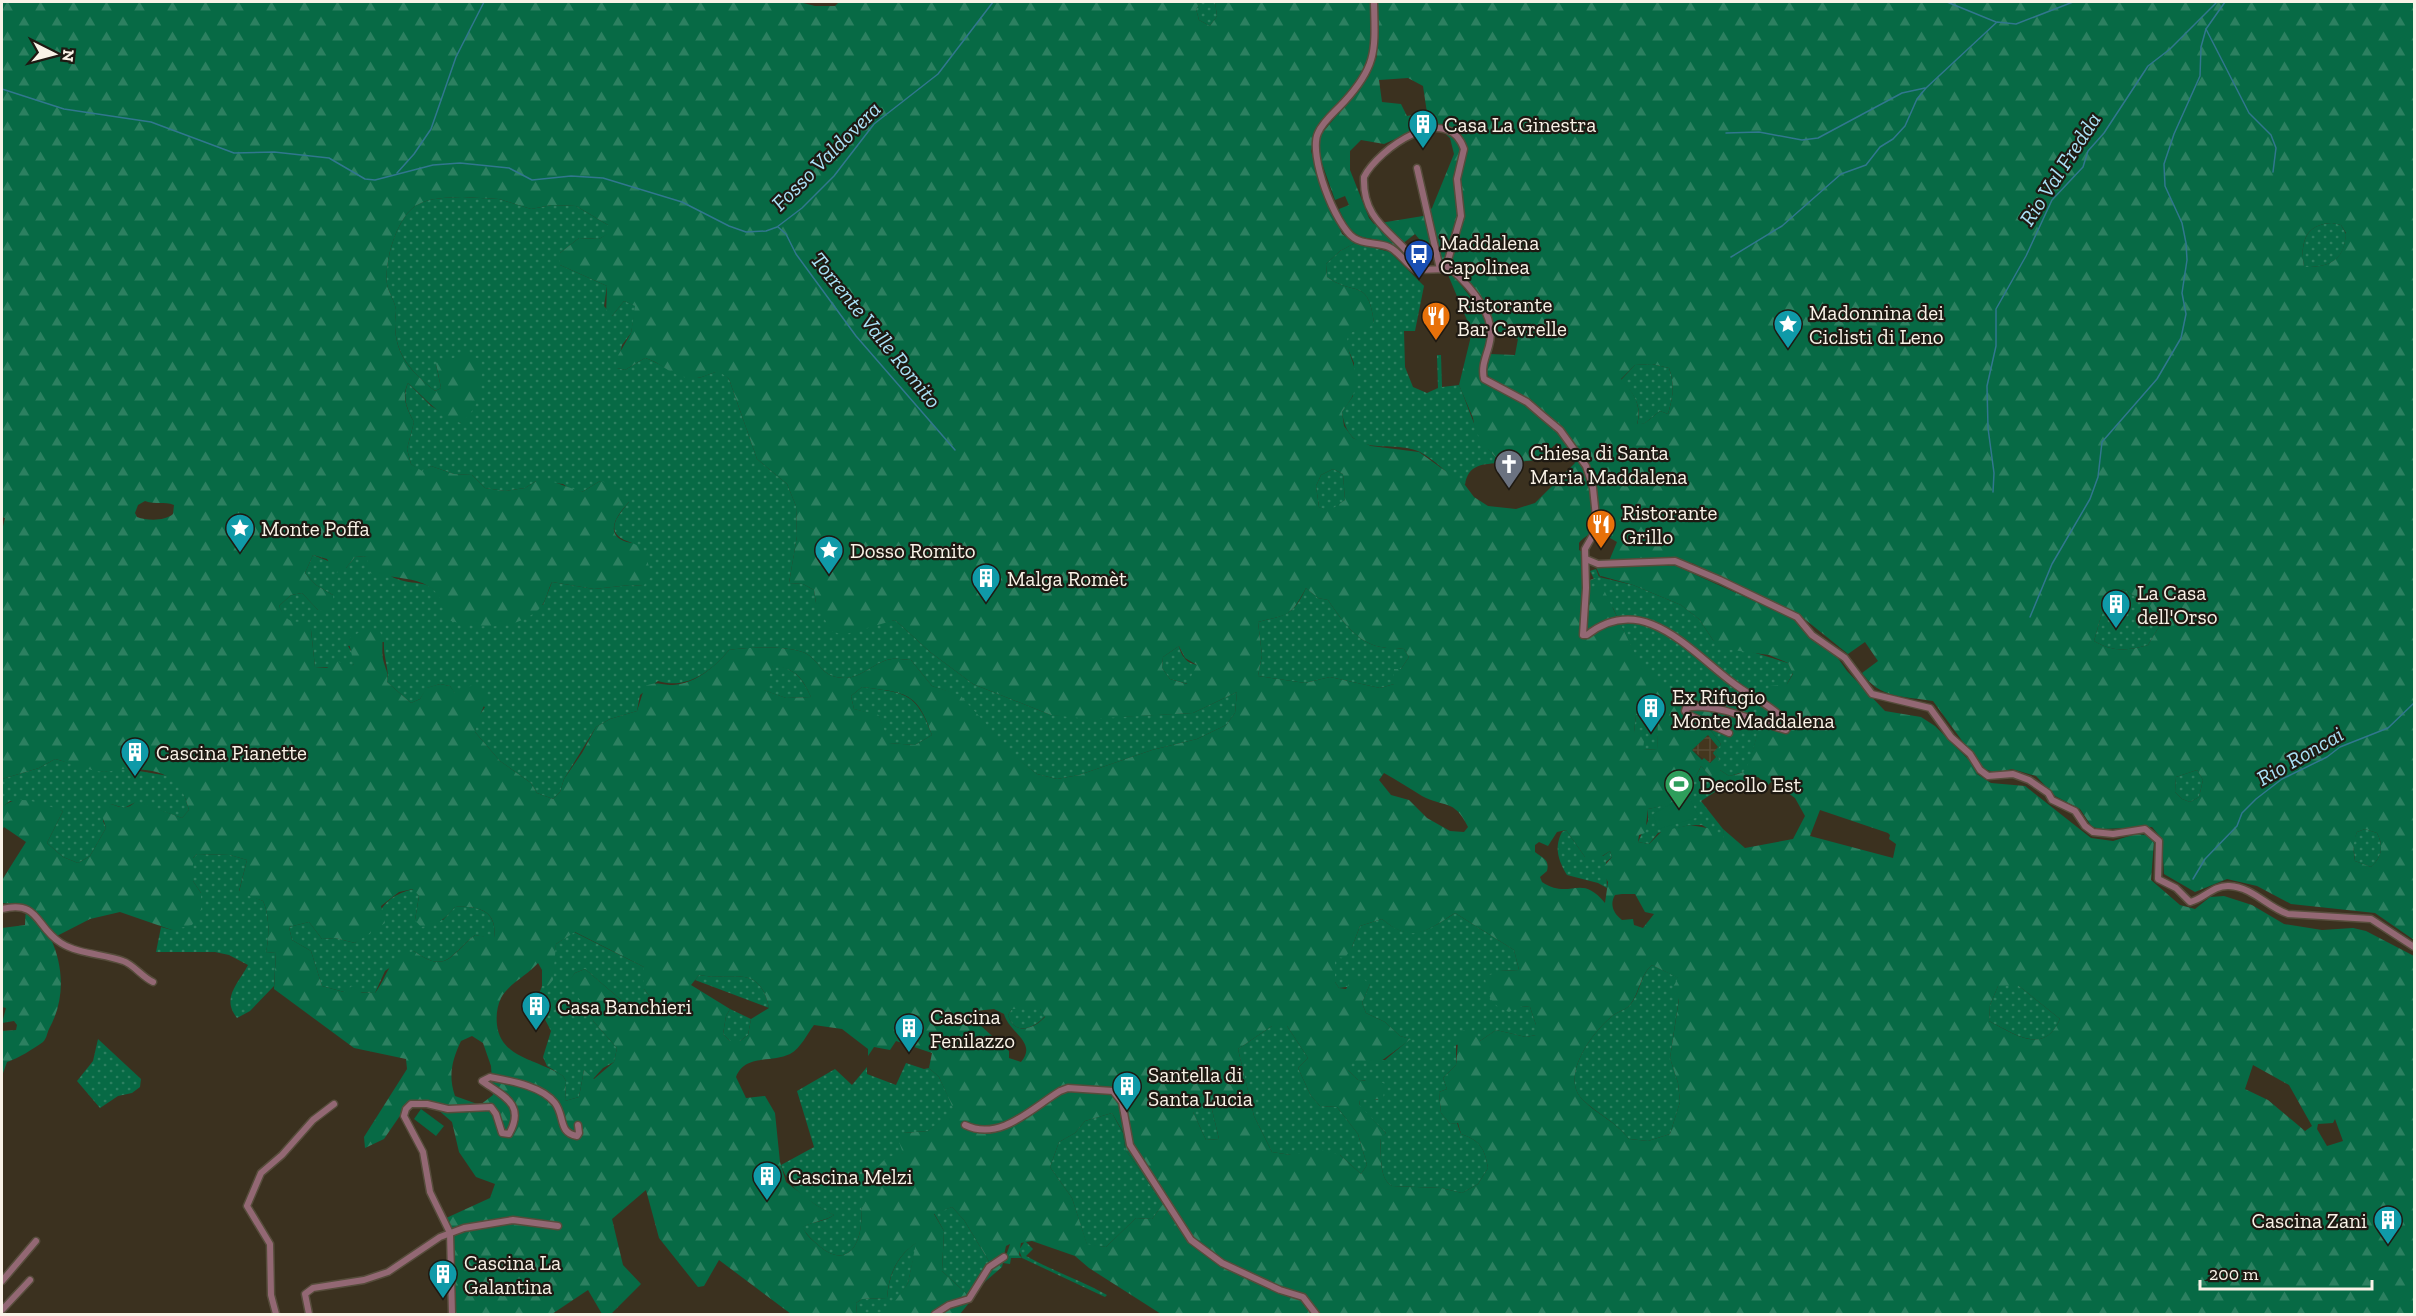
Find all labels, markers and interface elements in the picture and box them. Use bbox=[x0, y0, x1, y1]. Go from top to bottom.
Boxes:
north arrow bbox=[24, 24, 84, 84]
text: N bbox=[58, 48, 79, 63]
water label: Fosso Valdovera bbox=[766, 96, 886, 216]
water label: Rio Val Fredda bbox=[2013, 107, 2107, 231]
building icon: Casa La Ginestra bbox=[1407, 108, 1439, 150]
place label: Casa La Ginestra bbox=[1444, 112, 1596, 137]
place label: Maddalena Capolinea bbox=[1440, 230, 1539, 279]
bus stop icon: Maddalena Capolinea bbox=[1403, 238, 1435, 280]
water label: Torrente Valle Romito bbox=[805, 246, 947, 414]
place label: Ristorante Bar Cavrelle bbox=[1457, 292, 1567, 341]
restaurant icon: Ristorante Bar Cavrelle bbox=[1420, 300, 1452, 342]
place label: Madonnina dei Ciclisti di Leno bbox=[1809, 300, 1944, 349]
place icon: Madonnina dei Ciclisti di Leno bbox=[1772, 308, 1804, 350]
place label: Chiesa di Santa Maria Maddalena bbox=[1530, 440, 1687, 489]
church icon: Chiesa di Santa Maria Maddalena bbox=[1493, 448, 1525, 490]
place label: Ristorante Grillo bbox=[1622, 500, 1717, 549]
restaurant icon: Ristorante Grillo bbox=[1585, 508, 1617, 550]
place icon: Monte Poffa bbox=[224, 512, 256, 554]
place label: Monte Poffa bbox=[261, 516, 370, 541]
place icon: Dosso Romito bbox=[813, 534, 845, 576]
place label: Dosso Romito bbox=[850, 538, 976, 563]
building icon: Malga Romèt bbox=[970, 562, 1002, 604]
place label: Malga Romèt bbox=[1007, 566, 1127, 591]
place label: La Casa dell'Orso bbox=[2137, 580, 2218, 629]
building icon: La Casa dell'Orso bbox=[2100, 588, 2132, 630]
place label: Ex Rifugio Monte Maddalena bbox=[1672, 684, 1835, 733]
building icon: Ex Rifugio Monte Maddalena bbox=[1635, 692, 1667, 734]
water label: Rio Roncai bbox=[2252, 720, 2348, 792]
building icon: Cascina Pianette bbox=[119, 736, 151, 778]
place label: Cascina Pianette bbox=[156, 740, 307, 765]
sports icon: Decollo Est bbox=[1663, 768, 1695, 810]
place label: Decollo Est bbox=[1700, 772, 1801, 797]
building icon: Casa Banchieri bbox=[520, 990, 552, 1032]
place label: Casa Banchieri bbox=[557, 994, 692, 1019]
place label: Cascina Fenilazzo bbox=[930, 1004, 1015, 1053]
building icon: Cascina Fenilazzo bbox=[893, 1012, 925, 1054]
place label: Santella di Santa Lucia bbox=[1148, 1062, 1253, 1111]
building icon: Santella di Santa Lucia bbox=[1111, 1070, 1143, 1112]
building icon: Cascina Melzi bbox=[751, 1160, 783, 1202]
place label: Cascina Melzi bbox=[788, 1164, 913, 1189]
building icon: Cascina Zani bbox=[2372, 1204, 2404, 1246]
place label: Cascina Zani bbox=[2251, 1208, 2367, 1233]
place label: Cascina La Galantina bbox=[464, 1250, 561, 1299]
scale bar bbox=[2200, 1253, 2372, 1291]
building icon: Cascina La Galantina bbox=[427, 1258, 459, 1300]
text: 200 m bbox=[2209, 1263, 2259, 1285]

